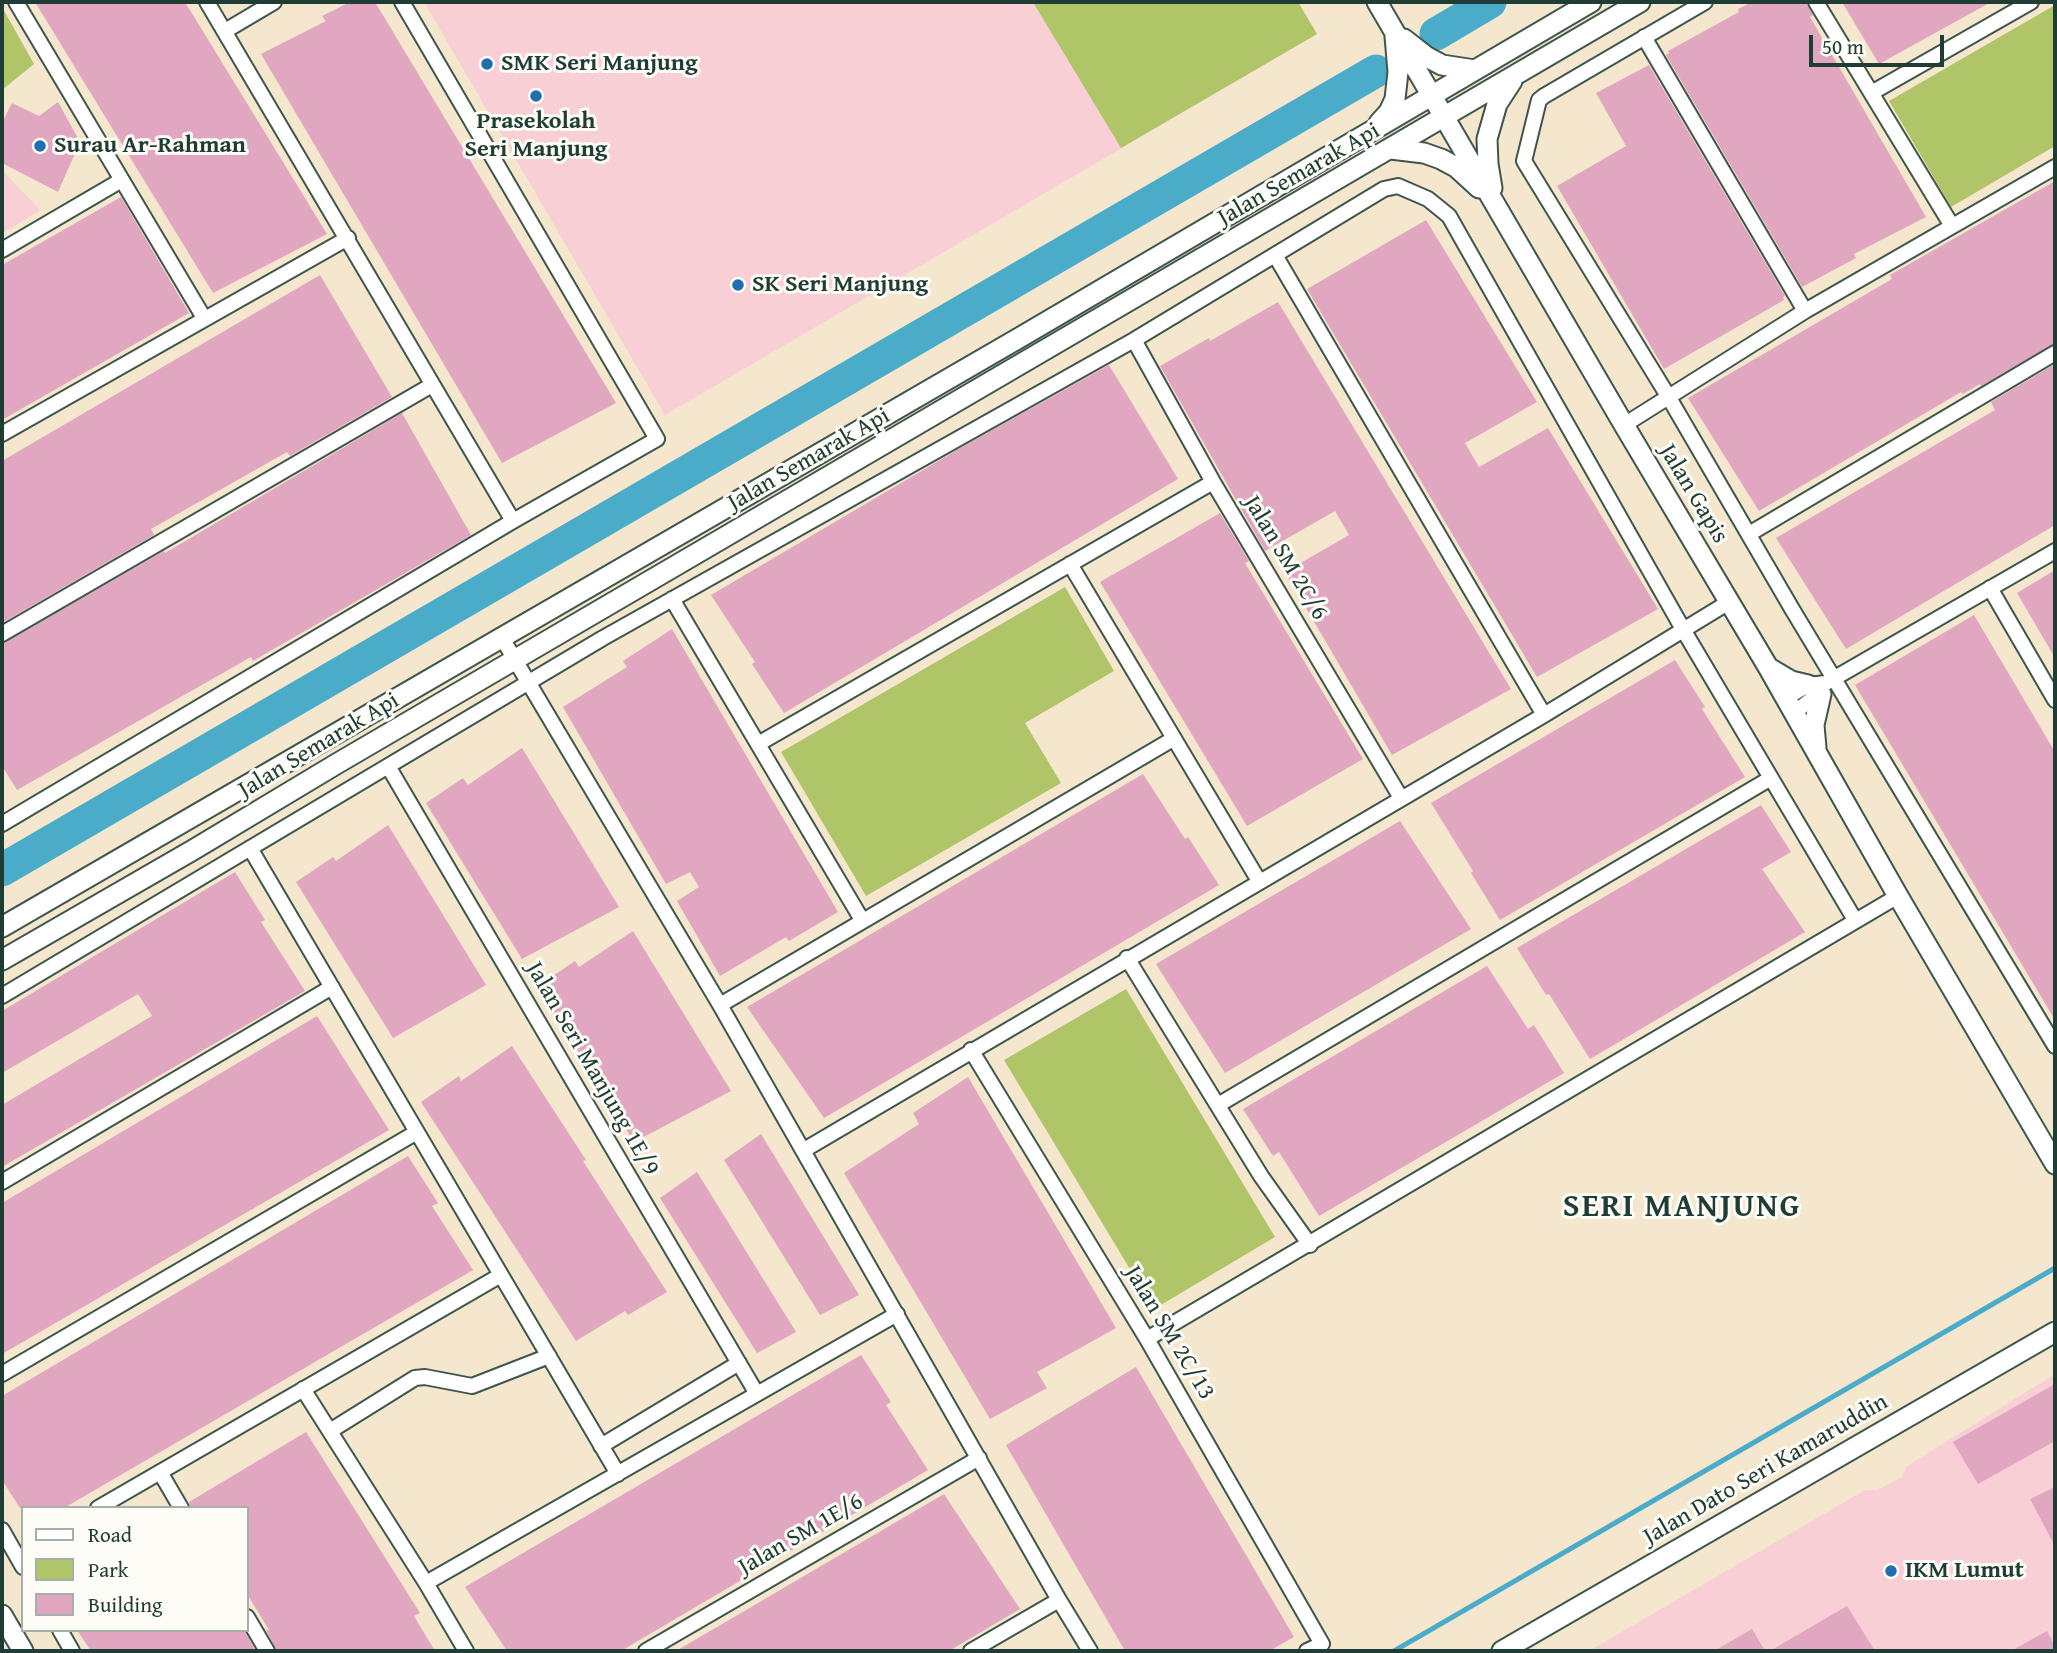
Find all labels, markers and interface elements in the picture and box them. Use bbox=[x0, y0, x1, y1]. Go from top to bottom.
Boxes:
scale bar bbox=[1812, 21, 1947, 65]
text: 50 m bbox=[1822, 31, 1864, 62]
place label: SMK Seri Manjung bbox=[501, 50, 698, 78]
marker: SMK Seri Manjung bbox=[479, 56, 495, 72]
marker: Prasekolah Seri Manjung bbox=[528, 88, 544, 104]
place label: Prasekolah Seri Manjung bbox=[464, 108, 608, 164]
street label: Jalan Semarak Api bbox=[1213, 117, 1385, 233]
place label: Surau Ar-Rahman bbox=[54, 132, 246, 160]
marker: Surau Ar-Rahman bbox=[32, 138, 48, 154]
place label: SK Seri Manjung bbox=[752, 271, 928, 299]
marker: SK Seri Manjung bbox=[730, 277, 746, 293]
street label: Jalan Semarak Api bbox=[723, 402, 895, 518]
street label: Jalan Gapis bbox=[1652, 439, 1734, 549]
street label: Jalan SM 2C/6 bbox=[1237, 491, 1333, 625]
street label: Jalan Semarak Api bbox=[233, 687, 405, 805]
street label: Jalan Seri Manjung 1E/9 bbox=[519, 957, 665, 1181]
district label: SERI MANJUNG bbox=[1564, 1189, 1800, 1227]
street label: Jalan SM 2C/13 bbox=[1118, 1261, 1220, 1405]
street label: Jalan Dato Seri Kamaruddin bbox=[1639, 1388, 1893, 1552]
street label: Jalan SM 1E/6 bbox=[734, 1488, 868, 1582]
legend bbox=[21, 1506, 248, 1632]
text: Road bbox=[88, 1519, 132, 1550]
text: Park bbox=[88, 1554, 129, 1585]
place label: IKM Lumut bbox=[1905, 1557, 2024, 1585]
marker: IKM Lumut bbox=[1883, 1563, 1899, 1579]
text: Building bbox=[88, 1589, 162, 1620]

